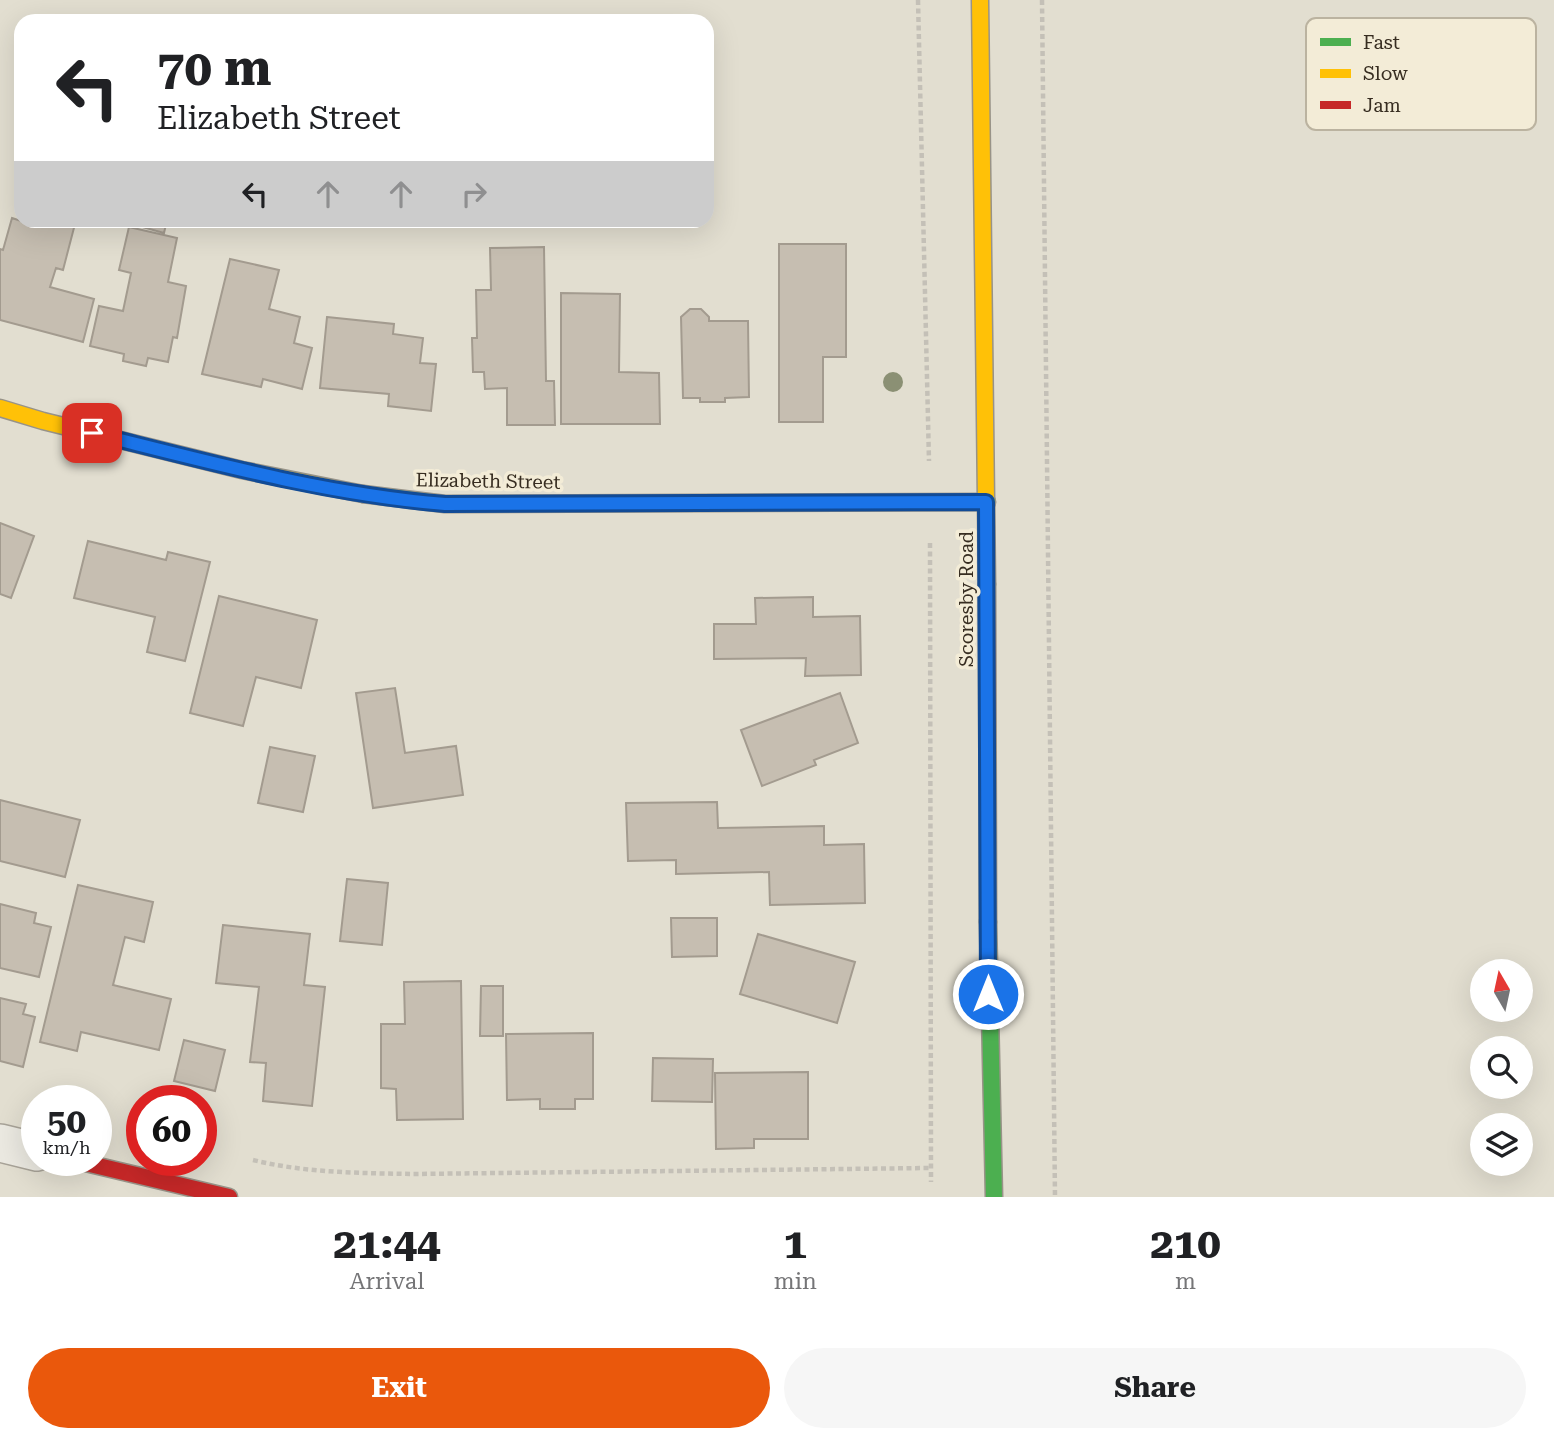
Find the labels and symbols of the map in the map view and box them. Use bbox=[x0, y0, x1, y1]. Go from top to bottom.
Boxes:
legend bbox=[1306, 18, 1536, 130]
text: Fast bbox=[1363, 31, 1400, 54]
text: Slow bbox=[1363, 62, 1408, 85]
text: Jam bbox=[1363, 94, 1401, 117]
pin bbox=[62, 403, 122, 463]
street label: Elizabeth Street bbox=[415, 468, 561, 494]
street label: Scoresby Road bbox=[955, 531, 978, 667]
position arrow bbox=[951, 957, 1025, 1031]
north arrow bbox=[1470, 959, 1533, 1022]
speed limit sign: 60 bbox=[126, 1085, 217, 1176]

